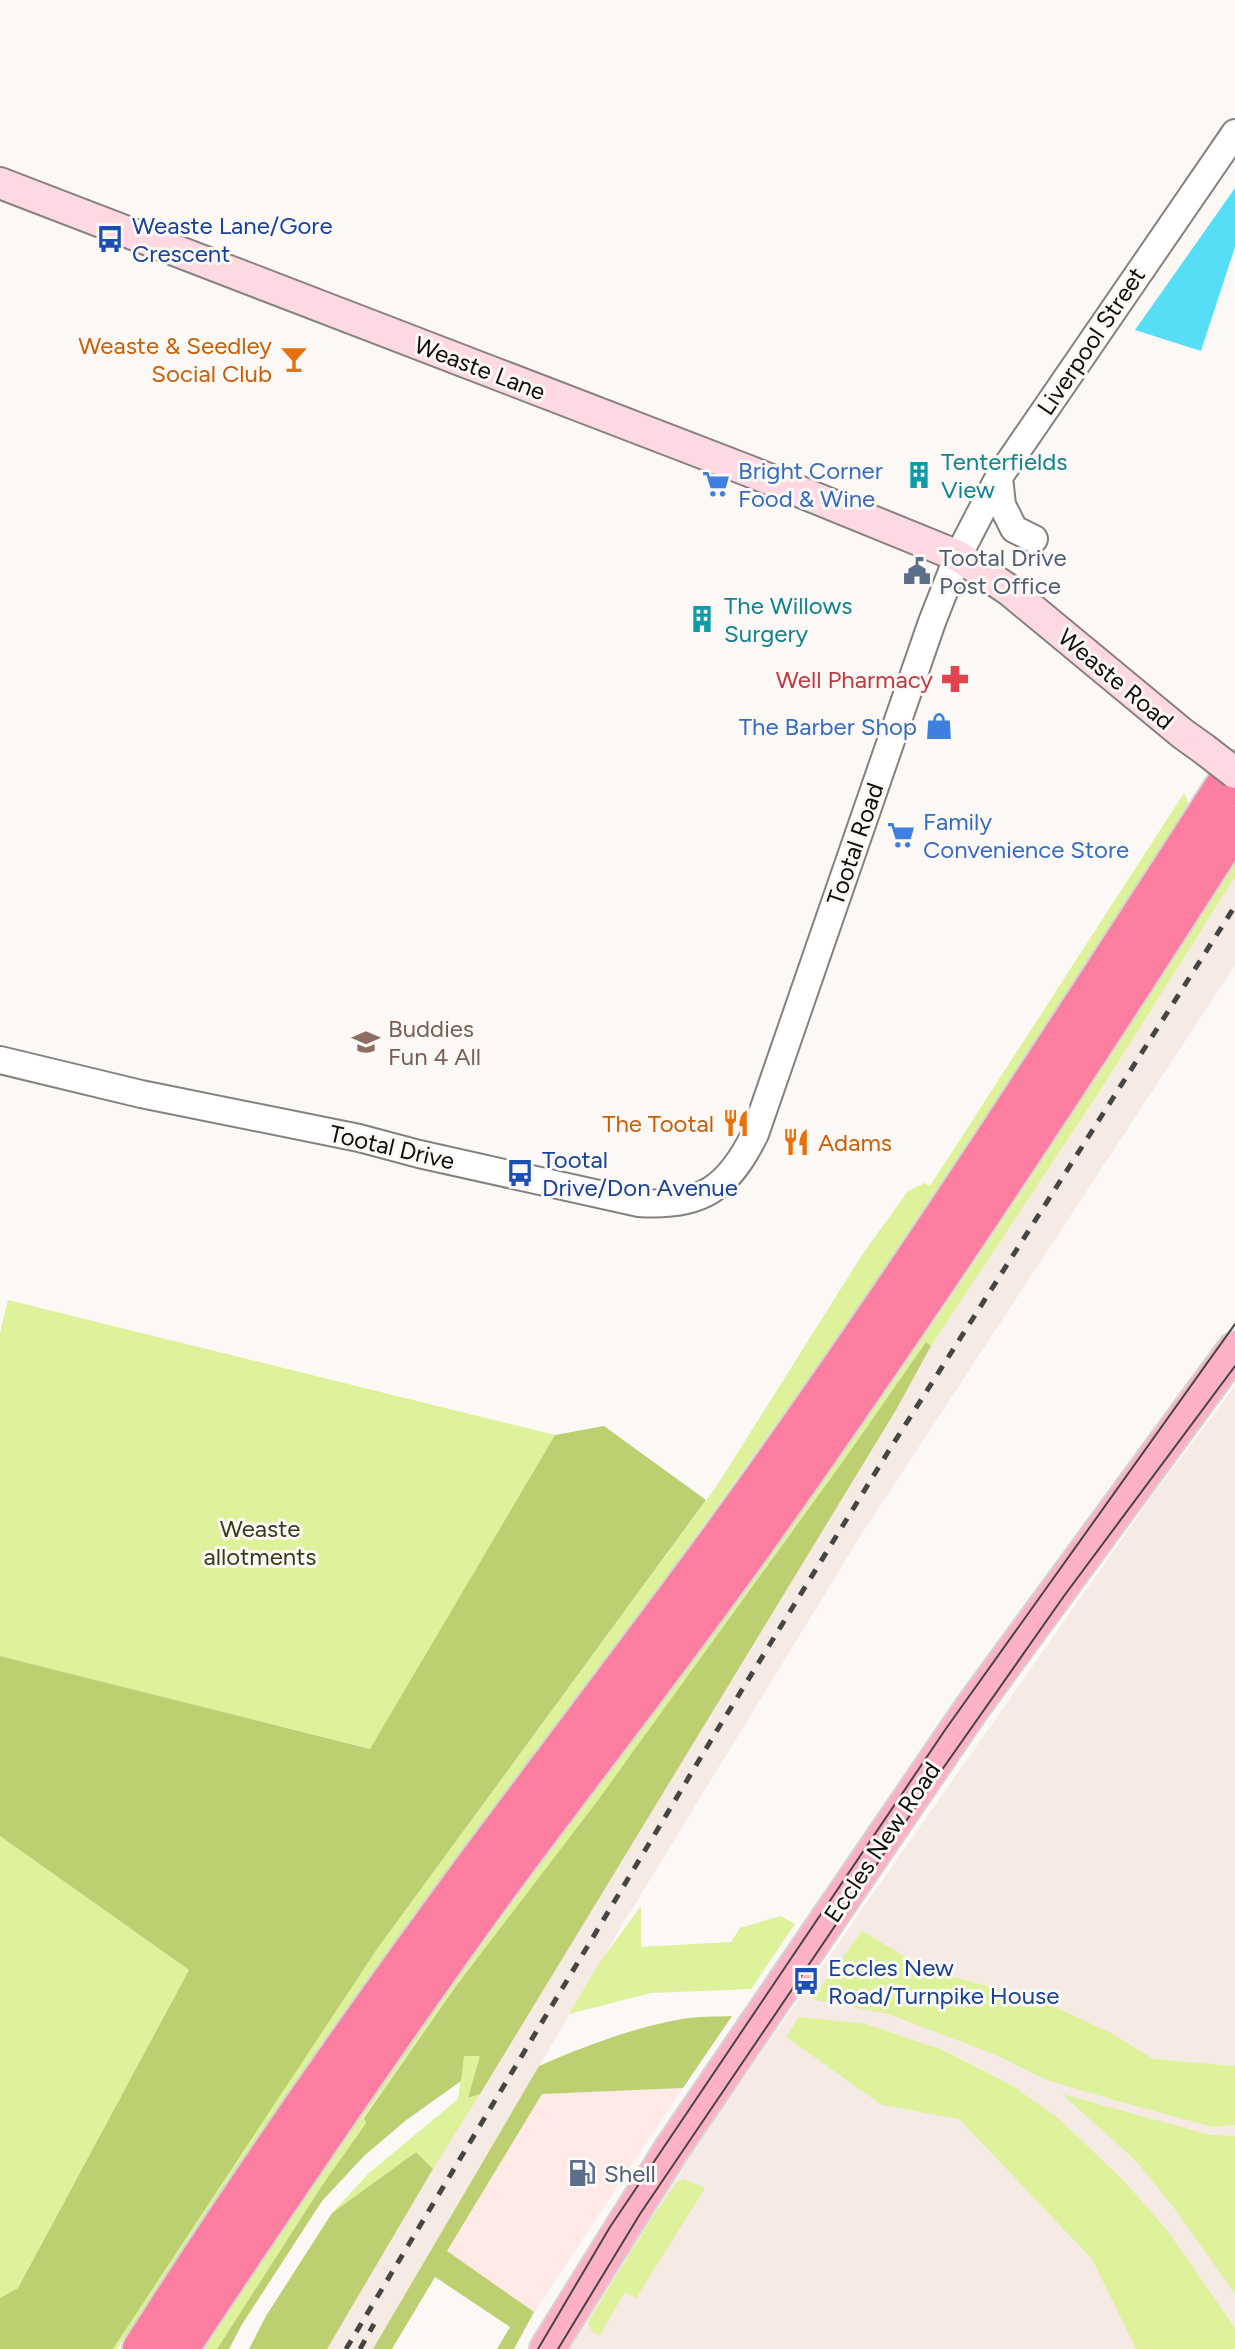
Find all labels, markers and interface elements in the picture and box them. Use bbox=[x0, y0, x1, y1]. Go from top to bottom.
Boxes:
place label: Weaste Lane/Gore Crescent bbox=[132, 211, 333, 268]
bus stop icon: Weaste Lane/Gore Crescent bbox=[95, 224, 125, 254]
street label: Liverpool Street bbox=[1031, 262, 1151, 420]
street label: Weaste Lane bbox=[410, 330, 550, 406]
place label: Weaste & Seedley Social Club bbox=[78, 331, 272, 388]
bar icon: Weaste & Seedley Social Club bbox=[279, 344, 309, 374]
place label: Tenterfields View bbox=[941, 447, 1068, 504]
place label: Bright Corner Food & Wine bbox=[738, 456, 883, 513]
building icon: Tenterfields View bbox=[904, 460, 934, 490]
supermarket icon: Bright Corner Food & Wine bbox=[701, 469, 731, 499]
place label: Tootal Drive Post Office bbox=[939, 543, 1067, 600]
public building icon: Tootal Drive Post Office bbox=[902, 556, 932, 586]
place label: The Willows Surgery bbox=[724, 591, 852, 648]
building icon: The Willows Surgery bbox=[687, 604, 717, 634]
street label: Weaste Road bbox=[1052, 622, 1180, 736]
pharmacy icon: Well Pharmacy bbox=[940, 664, 970, 694]
place label: Well Pharmacy bbox=[776, 665, 933, 694]
shop icon: The Barber Shop bbox=[924, 711, 954, 741]
place label: The Barber Shop bbox=[739, 712, 917, 741]
street label: Tootal Road bbox=[821, 779, 889, 909]
place label: Family Convenience Store bbox=[923, 807, 1129, 864]
supermarket icon: Family Convenience Store bbox=[886, 820, 916, 850]
place label: Buddies Fun 4 All bbox=[388, 1014, 481, 1071]
school or university icon: Buddies Fun 4 All bbox=[351, 1027, 381, 1057]
restaurant icon: The Tootal bbox=[721, 1108, 751, 1138]
place label: The Tootal bbox=[602, 1109, 714, 1138]
street label: Tootal Drive bbox=[327, 1119, 457, 1175]
restaurant icon: Adams bbox=[781, 1127, 811, 1157]
place label: Adams bbox=[818, 1128, 892, 1157]
place label: Tootal Drive/Don Avenue bbox=[542, 1145, 738, 1202]
bus stop icon: Tootal Drive/Don Avenue bbox=[505, 1158, 535, 1188]
park label: Weaste allotments bbox=[204, 1514, 316, 1571]
street label: Eccles New Road bbox=[818, 1756, 946, 1928]
place label: Eccles New Road/Turnpike House bbox=[828, 1953, 1059, 2010]
bus stop icon: Eccles New Road/Turnpike House bbox=[791, 1966, 821, 1996]
fuel station icon: Shell bbox=[567, 2158, 597, 2188]
place label: Shell bbox=[604, 2159, 656, 2188]

